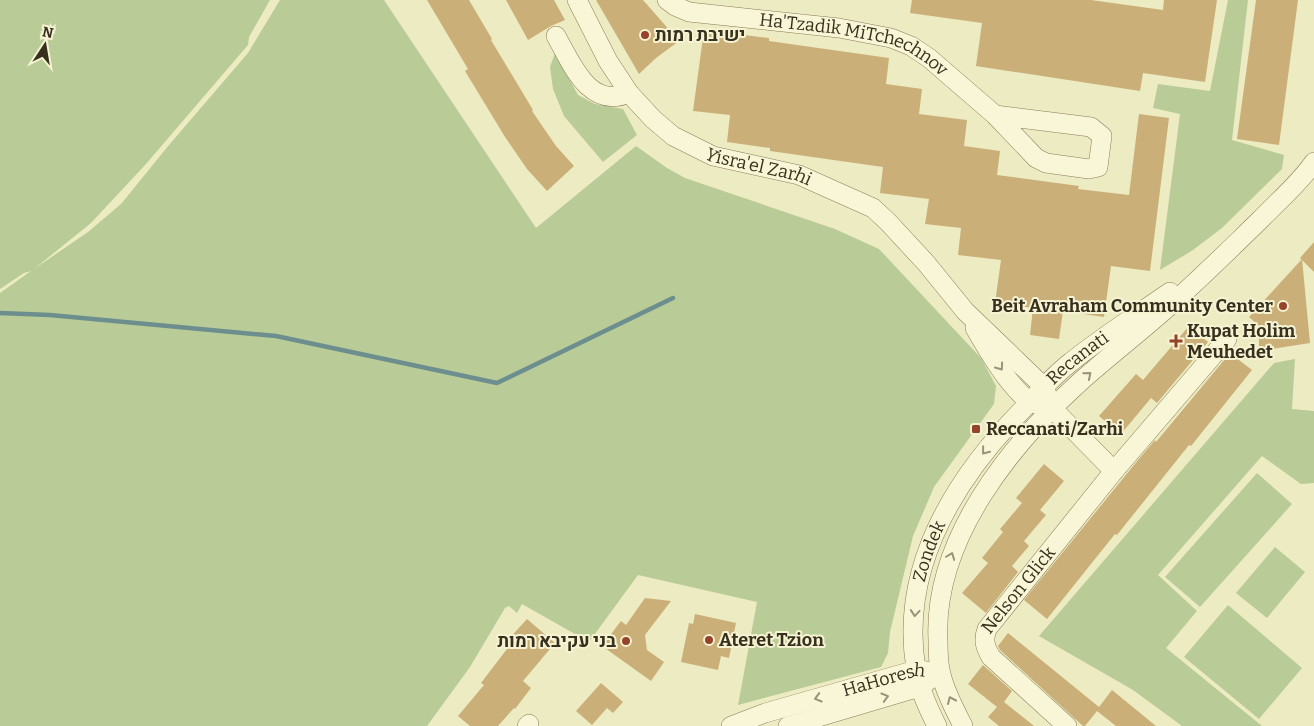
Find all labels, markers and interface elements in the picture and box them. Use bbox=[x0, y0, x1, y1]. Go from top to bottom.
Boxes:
street label: Ha'Tzadik MiTchechnov bbox=[758, 9, 953, 81]
north arrow bbox=[20, 20, 70, 70]
text: N bbox=[41, 23, 55, 42]
place label: ישיבת רמות bbox=[655, 24, 745, 46]
marker: ישיבת רמות bbox=[639, 29, 651, 41]
street label: Yisra'el Zarhi bbox=[702, 143, 815, 190]
place label: Beit Avraham Community Center bbox=[991, 295, 1274, 317]
marker: Beit Avraham Community Center bbox=[1277, 300, 1289, 312]
place label: Kupat Holim Meuhedet bbox=[1187, 320, 1295, 363]
street label: Recanati bbox=[1042, 327, 1113, 389]
marker: Kupat Holim Meuhedet bbox=[1169, 334, 1183, 348]
one-way arrow bbox=[994, 361, 1003, 371]
one-way arrow bbox=[1082, 373, 1091, 381]
place label: Reccanati/Zarhi bbox=[986, 418, 1124, 440]
marker: Reccanati/Zarhi bbox=[970, 423, 982, 435]
one-way arrow bbox=[983, 445, 991, 454]
street label: Zondek bbox=[908, 516, 951, 584]
street label: Nelson Glick bbox=[977, 541, 1060, 638]
one-way arrow bbox=[945, 552, 955, 561]
one-way arrow bbox=[909, 610, 920, 618]
place label: Ateret Tzion bbox=[719, 629, 824, 651]
place label: בני עקיבא רמות bbox=[497, 630, 616, 652]
marker: Ateret Tzion bbox=[703, 634, 715, 646]
marker: בני עקיבא רמות bbox=[620, 635, 632, 647]
street label: HaHoresh bbox=[840, 659, 926, 701]
one-way arrow bbox=[815, 692, 823, 702]
one-way arrow bbox=[881, 692, 890, 703]
one-way arrow bbox=[946, 696, 957, 705]

